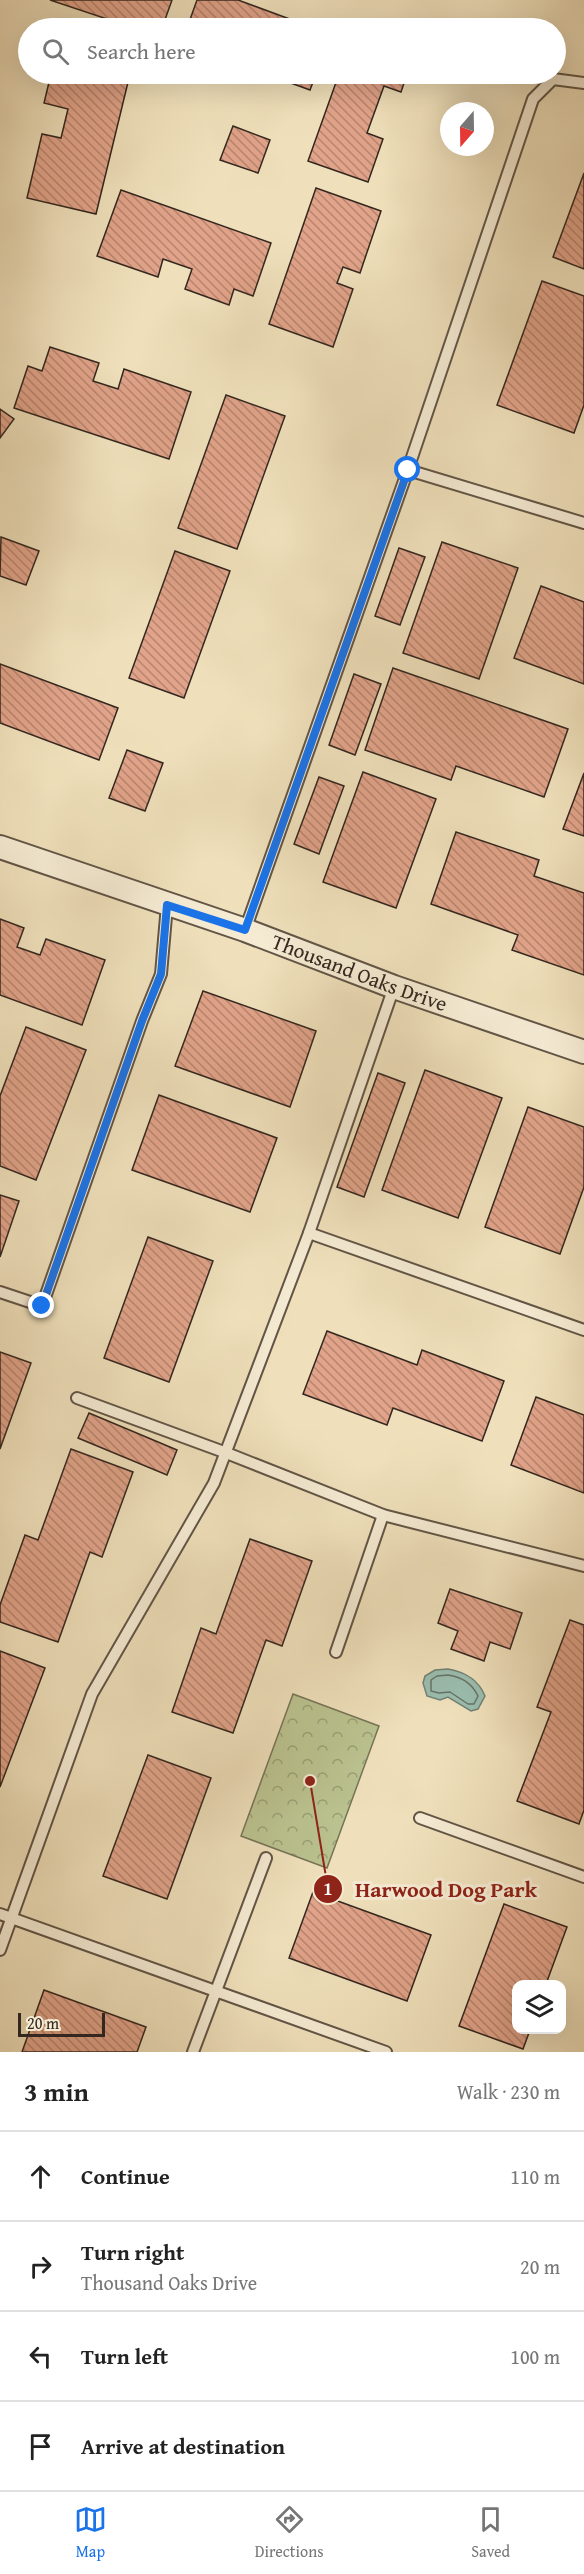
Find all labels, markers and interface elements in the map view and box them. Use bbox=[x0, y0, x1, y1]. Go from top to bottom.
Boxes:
search box bbox=[18, 18, 566, 84]
icon: search bbox=[39, 35, 72, 68]
text: Search here bbox=[87, 35, 196, 67]
north arrow bbox=[440, 102, 494, 156]
route start bbox=[394, 456, 420, 482]
street label: Thousand Oaks Drive bbox=[267, 926, 452, 1019]
route end bbox=[28, 1292, 54, 1318]
callout: Harwood Dog Park bbox=[313, 1869, 549, 1909]
text: Harwood Dog Park bbox=[355, 1873, 538, 1905]
text: 1 bbox=[323, 1875, 333, 1902]
map controls bbox=[512, 1980, 566, 2034]
button: layers bbox=[512, 1980, 566, 2034]
scale bar bbox=[18, 2010, 105, 2038]
text: 20 m bbox=[27, 2011, 59, 2035]
text: 3 min bbox=[24, 2072, 89, 2111]
text: Walk · 230 m bbox=[457, 2077, 560, 2106]
icon: ahead bbox=[24, 2160, 57, 2193]
text: Continue bbox=[81, 2160, 170, 2192]
text: 110 m bbox=[510, 2162, 560, 2191]
text: Turn right bbox=[81, 2236, 184, 2268]
icon: right bbox=[24, 2250, 57, 2283]
text: 20 m bbox=[520, 2252, 560, 2281]
text: Thousand Oaks Drive bbox=[81, 2268, 257, 2297]
icon: left bbox=[24, 2340, 57, 2373]
text: Turn left bbox=[81, 2340, 168, 2372]
text: 100 m bbox=[510, 2342, 560, 2371]
icon: arrive bbox=[24, 2430, 57, 2463]
text: Arrive at destination bbox=[81, 2430, 285, 2462]
tab: Map bbox=[74, 2503, 107, 2563]
tab: Directions bbox=[255, 2503, 324, 2563]
tab: Saved bbox=[471, 2503, 510, 2563]

